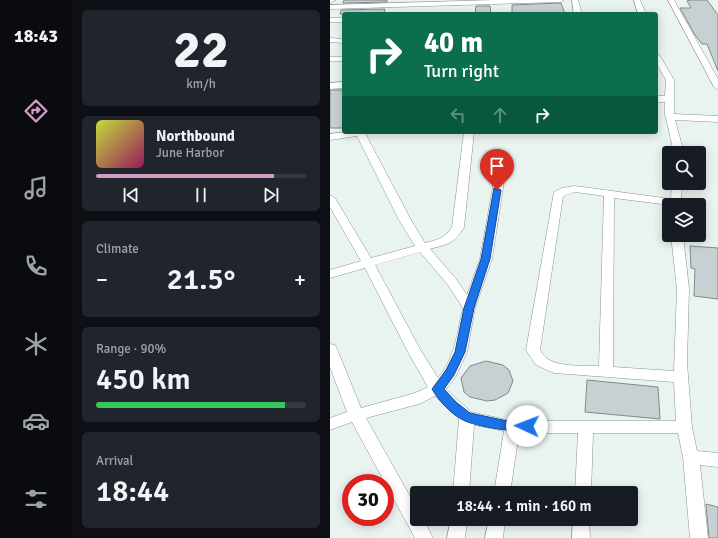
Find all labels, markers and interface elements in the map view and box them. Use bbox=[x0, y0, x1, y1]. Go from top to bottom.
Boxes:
text: 22 bbox=[173, 18, 229, 82]
text: 18:43 bbox=[14, 25, 58, 47]
text: 40 m bbox=[424, 26, 483, 60]
icon: right bbox=[358, 28, 410, 80]
text: Turn right bbox=[424, 60, 499, 82]
text: km/h bbox=[186, 76, 216, 92]
icon: directions bbox=[22, 97, 50, 125]
icon: left bbox=[447, 104, 469, 126]
icon: ahead bbox=[489, 104, 511, 126]
icon: right bbox=[531, 104, 553, 126]
text: Northbound bbox=[156, 127, 235, 145]
text: June Harbor bbox=[156, 145, 224, 161]
map controls bbox=[662, 146, 706, 242]
button: search bbox=[662, 146, 706, 190]
pin bbox=[480, 149, 514, 190]
icon: arrive bbox=[486, 155, 508, 177]
icon: music bbox=[22, 174, 50, 202]
icon: previous bbox=[120, 184, 142, 206]
icon: pause bbox=[190, 184, 212, 206]
icon: next bbox=[260, 184, 282, 206]
button: layers bbox=[662, 198, 706, 242]
text: Climate bbox=[96, 241, 139, 257]
icon: phone bbox=[22, 252, 50, 280]
text: 21.5° bbox=[167, 261, 235, 298]
text: − bbox=[96, 266, 108, 293]
text: + bbox=[294, 266, 306, 293]
icon: climate bbox=[22, 330, 50, 358]
text: Range · 90% bbox=[96, 341, 166, 357]
text: 450 km bbox=[96, 361, 191, 398]
position arrow bbox=[506, 405, 548, 447]
icon: car bbox=[22, 407, 50, 435]
text: Arrival bbox=[96, 453, 133, 469]
text: 18:44 bbox=[96, 473, 169, 510]
speed limit sign: 30 bbox=[342, 474, 394, 526]
icon: filters bbox=[22, 485, 50, 513]
text: 18:44 · 1 min · 160 m bbox=[457, 497, 591, 515]

